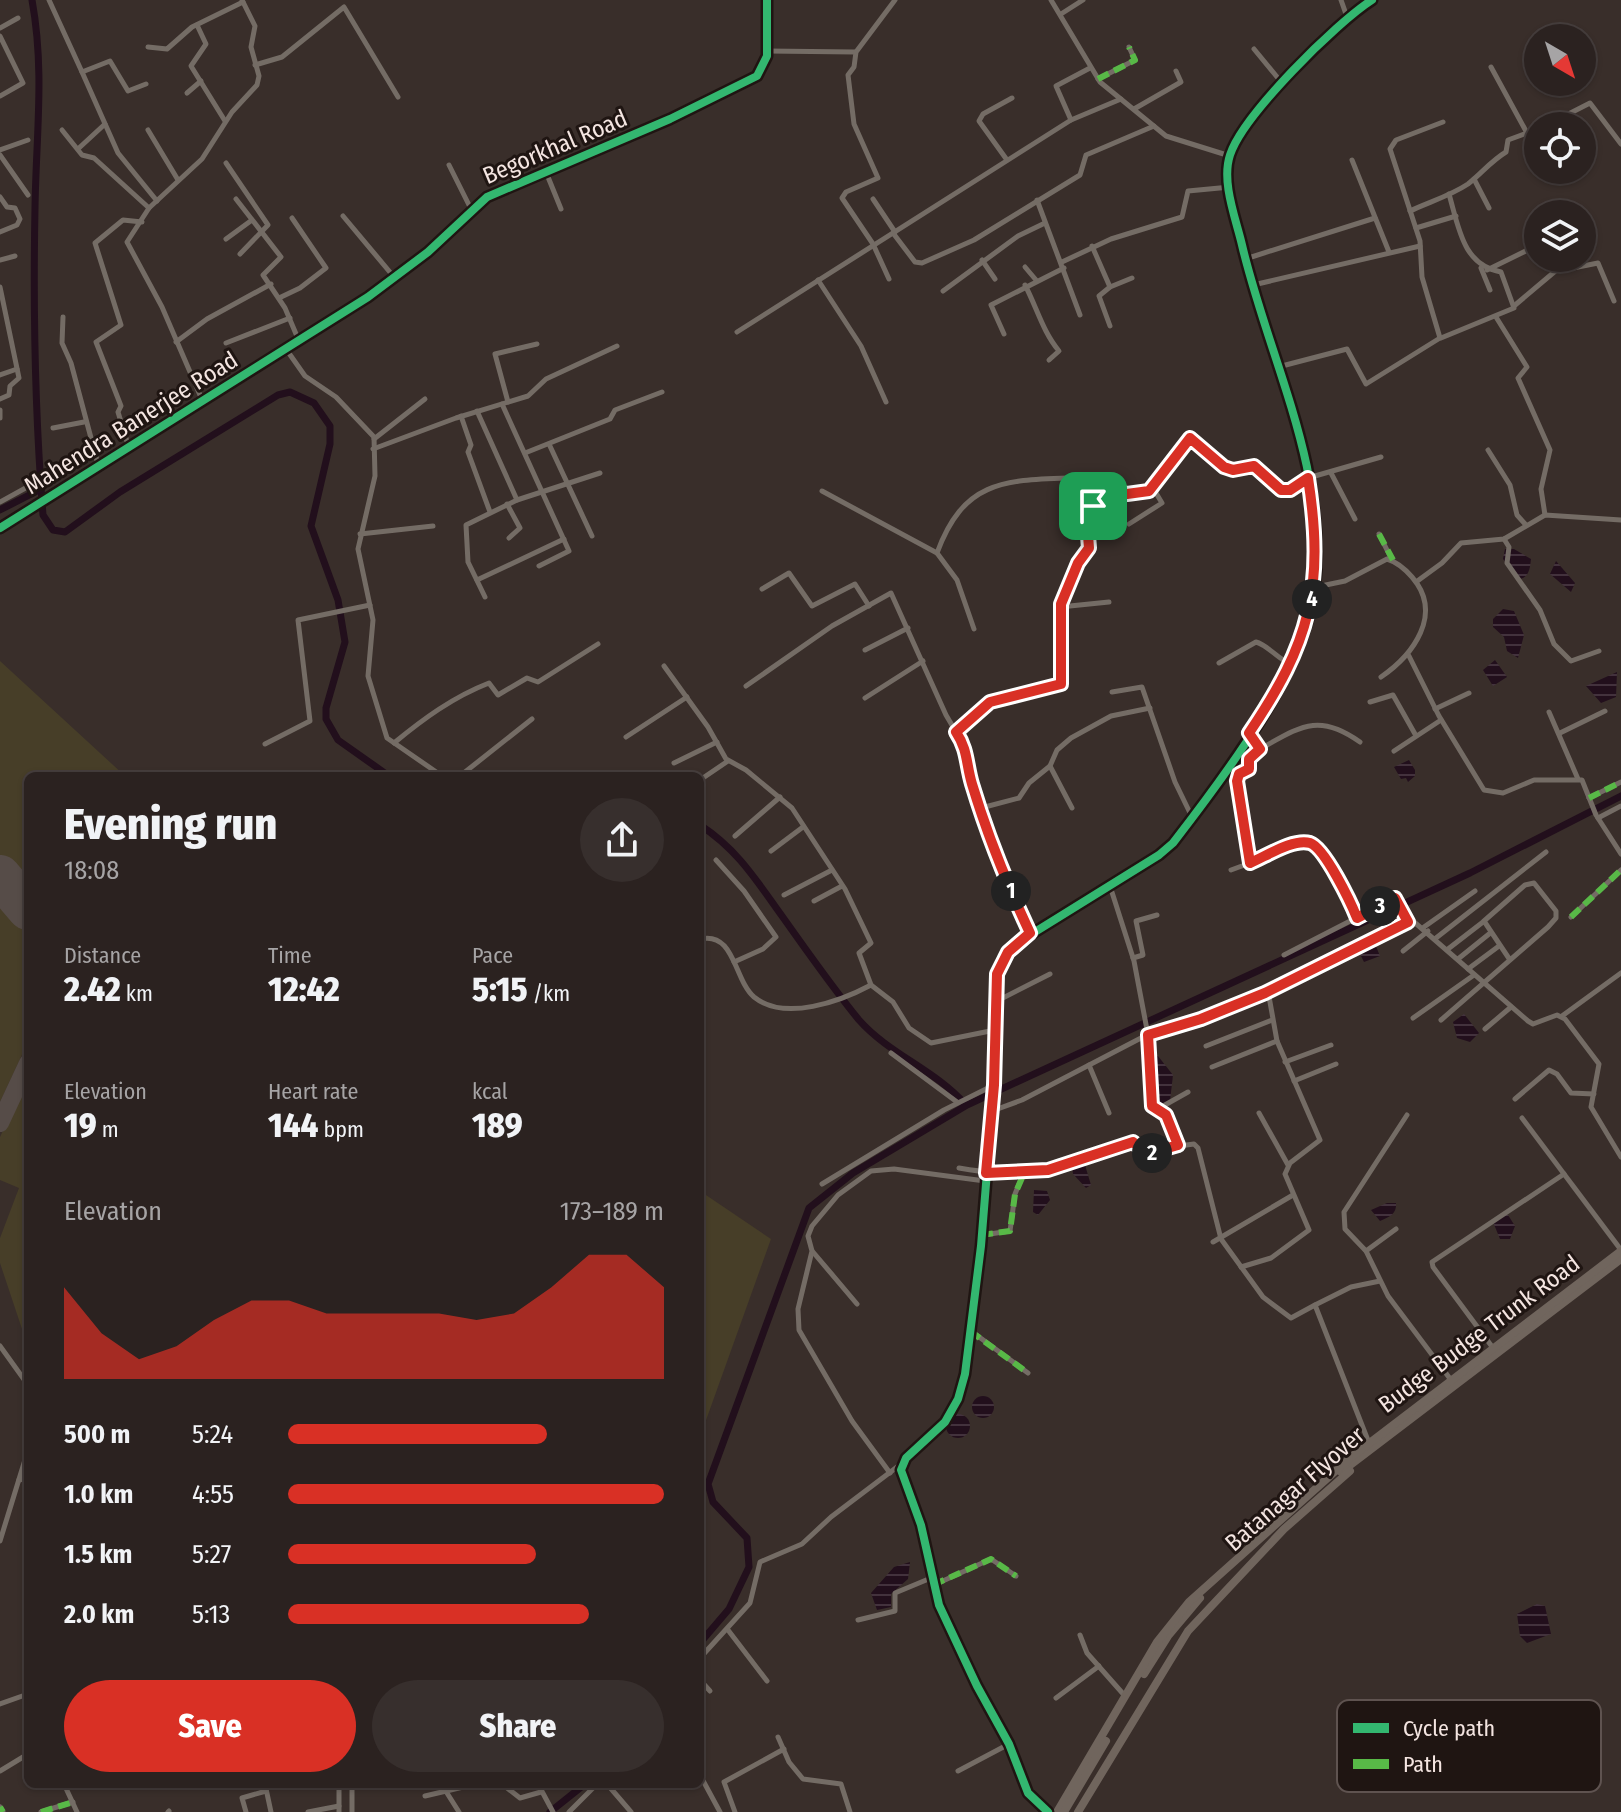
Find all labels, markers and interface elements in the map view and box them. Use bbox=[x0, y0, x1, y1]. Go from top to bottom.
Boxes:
north arrow bbox=[1524, 24, 1596, 96]
map controls bbox=[1524, 24, 1596, 272]
street label: Begorkhal Road bbox=[479, 104, 631, 190]
button: locate bbox=[1524, 112, 1596, 184]
button: layers bbox=[1524, 200, 1596, 272]
street label: Mahendra Banerjee Road bbox=[19, 346, 243, 500]
pin bbox=[1059, 472, 1127, 540]
icon: arrive bbox=[1071, 484, 1115, 528]
pin: 4 bbox=[1292, 579, 1332, 619]
text: 4 bbox=[1306, 585, 1318, 612]
text: Evening run bbox=[64, 798, 277, 851]
button: share bbox=[580, 798, 664, 882]
text: 18:08 bbox=[64, 855, 119, 886]
pin: 1 bbox=[991, 871, 1031, 911]
text: 1 bbox=[1006, 877, 1016, 904]
pin: 3 bbox=[1360, 886, 1400, 926]
text: 3 bbox=[1375, 892, 1385, 919]
text: Distance bbox=[64, 942, 141, 969]
text: Time bbox=[268, 942, 312, 969]
text: Pace bbox=[472, 942, 513, 969]
text: 2.42 bbox=[64, 969, 121, 1010]
text: 12:42 bbox=[268, 969, 340, 1010]
text: 5:15 bbox=[472, 969, 528, 1010]
text: km bbox=[121, 980, 153, 1007]
text: /km bbox=[528, 980, 570, 1007]
text: Elevation bbox=[64, 1078, 147, 1105]
text: Heart rate bbox=[268, 1078, 358, 1105]
text: kcal bbox=[472, 1078, 508, 1105]
text: 19 bbox=[64, 1105, 97, 1146]
text: 144 bbox=[268, 1105, 318, 1146]
text: 189 bbox=[472, 1105, 523, 1146]
text: m bbox=[97, 1116, 119, 1143]
text: bpm bbox=[318, 1116, 364, 1143]
pin: 2 bbox=[1132, 1133, 1172, 1173]
text: 2 bbox=[1147, 1139, 1157, 1166]
text: Elevation bbox=[64, 1196, 162, 1227]
text: 173–189 m bbox=[560, 1196, 664, 1227]
street label: Budge Budge Trunk Road bbox=[1373, 1249, 1585, 1419]
text: 500 m bbox=[64, 1419, 130, 1450]
text: 5:24 bbox=[192, 1419, 233, 1450]
street label: Batanagar Flyover bbox=[1220, 1420, 1371, 1557]
text: 1.0 km bbox=[64, 1479, 133, 1510]
text: 4:55 bbox=[192, 1479, 234, 1510]
text: 1.5 km bbox=[64, 1539, 132, 1570]
text: 5:27 bbox=[192, 1539, 231, 1570]
text: 2.0 km bbox=[64, 1599, 134, 1630]
text: 5:13 bbox=[192, 1599, 230, 1630]
button: Save bbox=[64, 1680, 356, 1772]
button: Share bbox=[372, 1680, 664, 1772]
legend bbox=[1337, 1700, 1601, 1792]
text: Cycle path bbox=[1403, 1715, 1495, 1742]
text: Path bbox=[1403, 1751, 1443, 1778]

